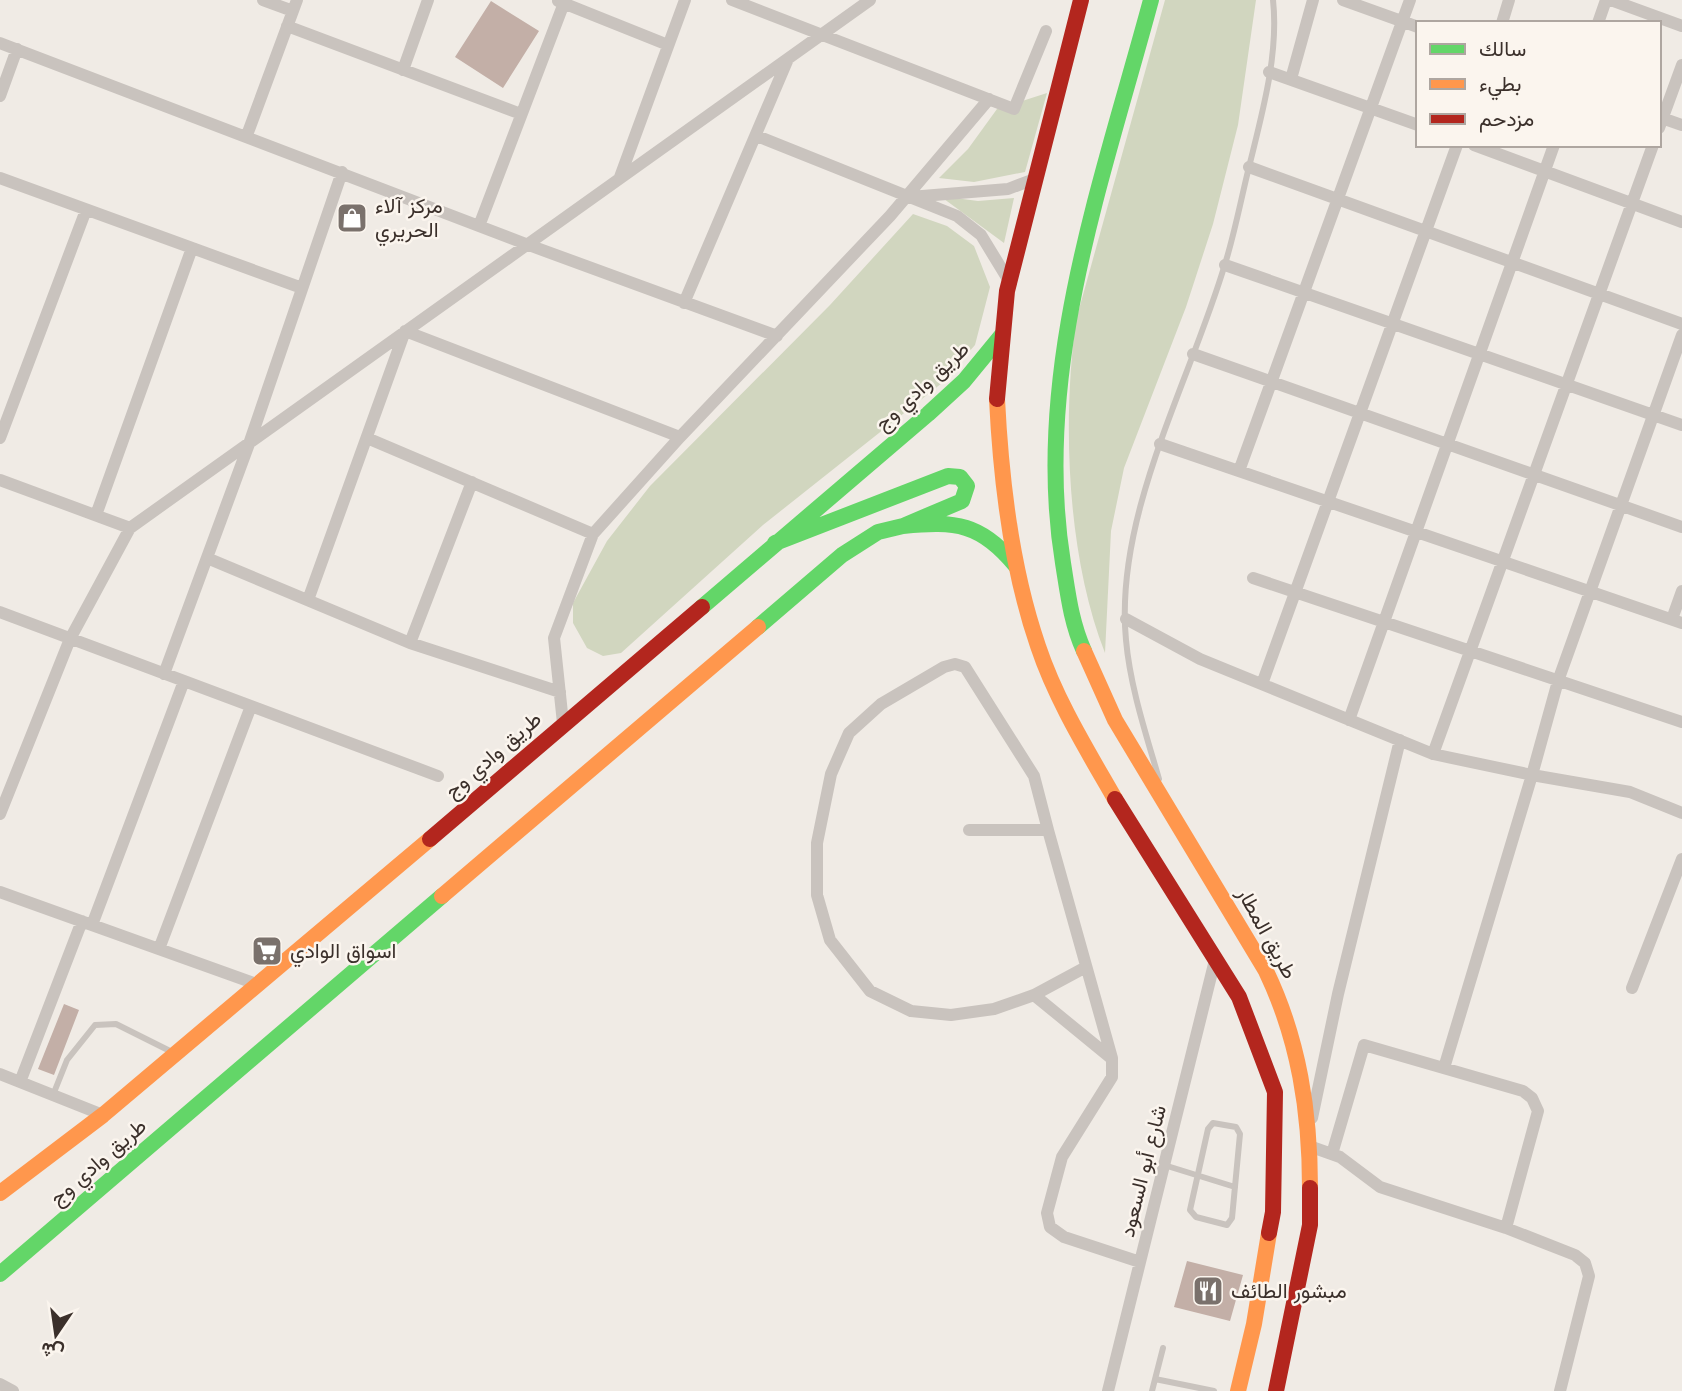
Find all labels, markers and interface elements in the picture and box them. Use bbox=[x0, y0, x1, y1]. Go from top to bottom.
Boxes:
legend bbox=[1416, 21, 1661, 147]
text: سالك bbox=[1479, 34, 1526, 64]
text: بطيء bbox=[1479, 69, 1522, 101]
text: مزدحم bbox=[1479, 104, 1534, 134]
place label: مركز آلاء الحريري bbox=[375, 191, 443, 247]
shop icon: مركز آلاء الحريري bbox=[335, 201, 369, 235]
street label: طريق وادي وج bbox=[868, 334, 977, 439]
street label: طريق وادي وج bbox=[438, 704, 549, 807]
street label: طريق المطار bbox=[1229, 881, 1305, 984]
supermarket icon: اسواق الوادي bbox=[250, 934, 284, 968]
place label: اسواق الوادي bbox=[290, 936, 396, 968]
street label: شارع أبو السعود bbox=[1112, 1102, 1174, 1240]
street label: طريق وادي وج bbox=[43, 1111, 154, 1214]
restaurant icon: مبشور الطائف bbox=[1191, 1274, 1225, 1308]
place label: مبشور الطائف bbox=[1231, 1276, 1347, 1306]
north arrow bbox=[21, 1300, 91, 1370]
text: ش bbox=[38, 1335, 66, 1367]

